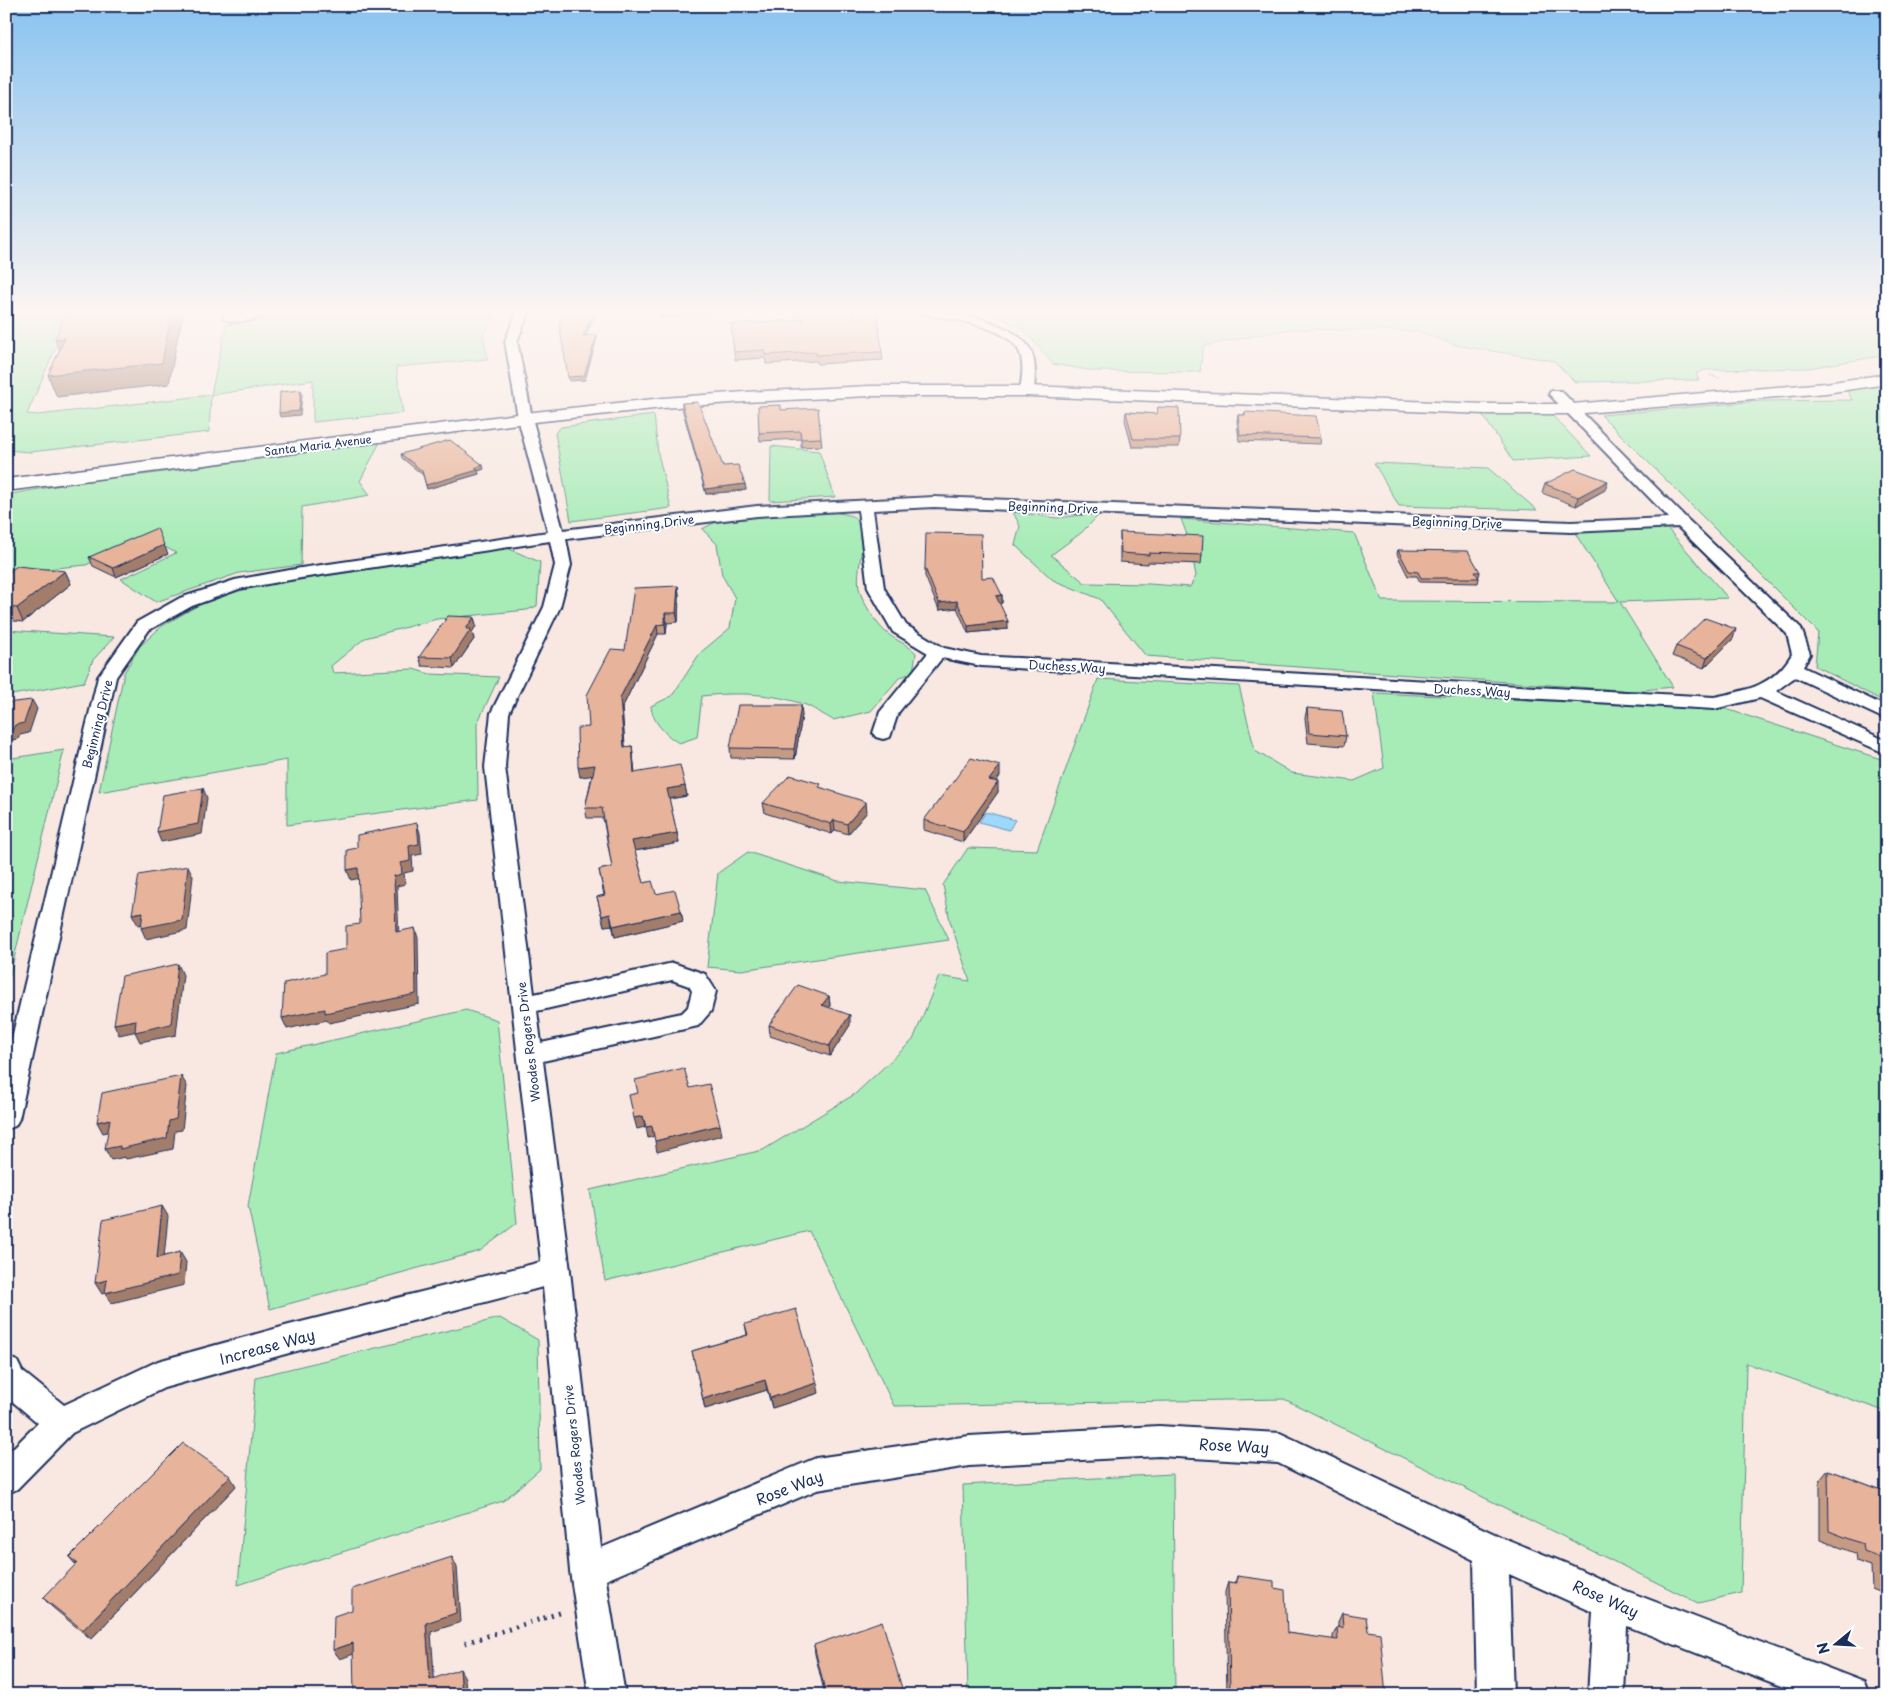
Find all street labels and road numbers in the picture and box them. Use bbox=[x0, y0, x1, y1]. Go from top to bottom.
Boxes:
street label: Santa Maria Avenue bbox=[263, 430, 373, 460]
street label: Beginning Drive bbox=[1007, 496, 1099, 518]
street label: Beginning Drive bbox=[603, 510, 695, 538]
street label: Beginning Drive bbox=[1411, 511, 1503, 533]
street label: Duchess Way bbox=[1028, 655, 1106, 677]
street label: Beginning Drive bbox=[77, 678, 117, 770]
street label: Duchess Way bbox=[1433, 679, 1511, 701]
street label: Woodes Rogers Drive bbox=[512, 981, 544, 1103]
street label: Increase Way bbox=[217, 1322, 317, 1370]
street label: Woodes Rogers Drive bbox=[559, 1384, 589, 1506]
street label: Rose Way bbox=[1198, 1432, 1270, 1458]
street label: Rose Way bbox=[752, 1464, 826, 1510]
street label: Rose Way bbox=[1569, 1573, 1643, 1623]

